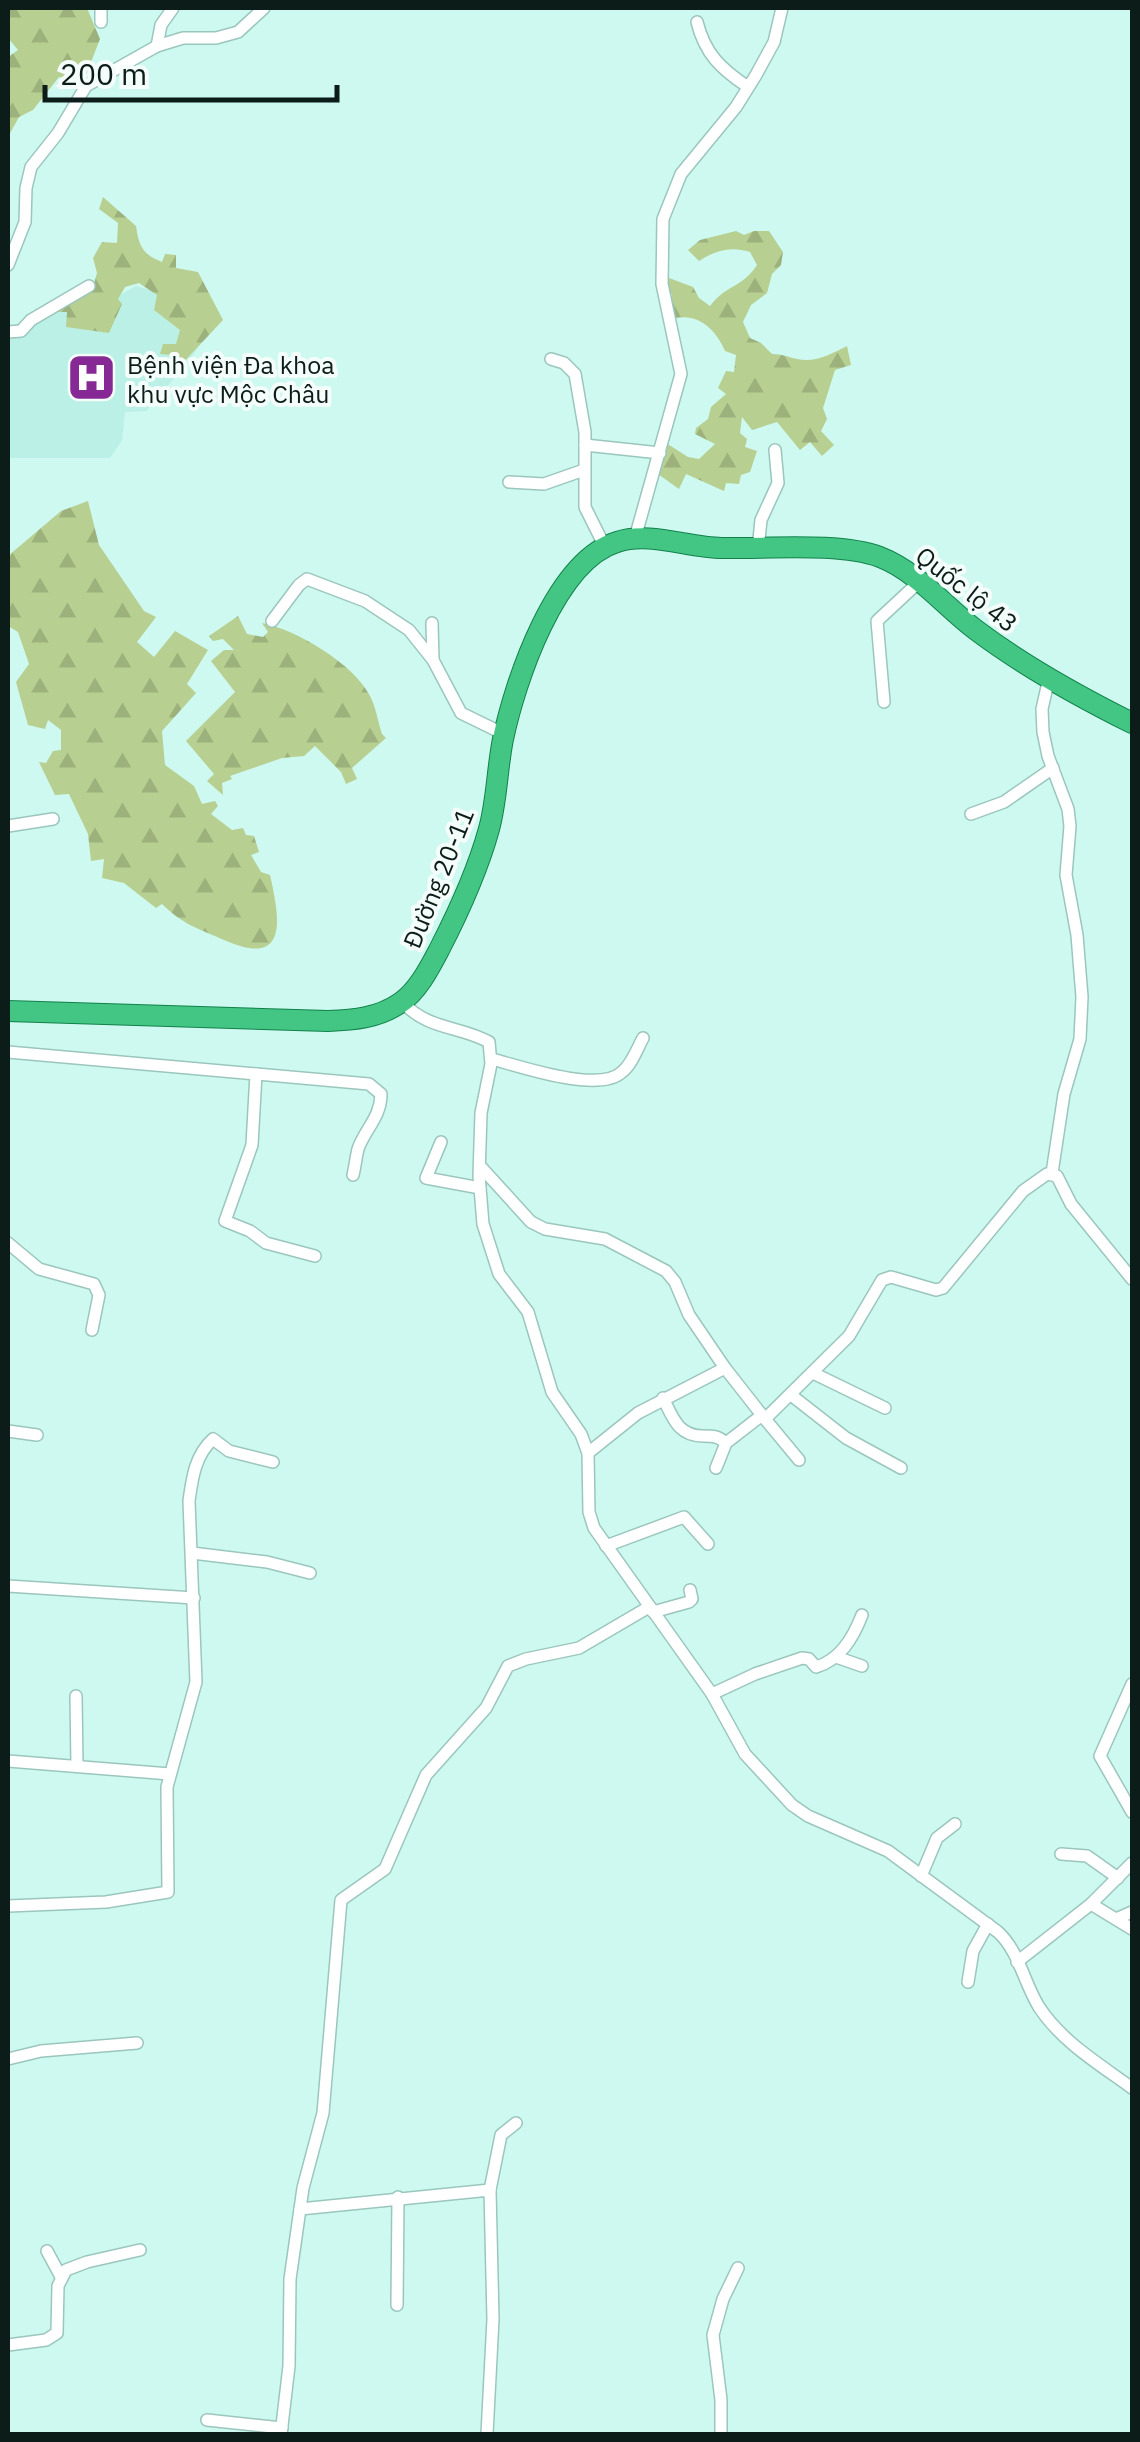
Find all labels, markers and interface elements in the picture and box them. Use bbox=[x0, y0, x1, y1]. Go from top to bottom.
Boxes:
scale bar bbox=[45, 40, 338, 102]
text: 200 m bbox=[60, 54, 147, 93]
place label: Bệnh viện Đa khoa khu vực Mộc Châu bbox=[127, 348, 335, 410]
hospital icon: Bệnh viện Đa khoa khu vực Mộc Châu bbox=[66, 352, 118, 404]
street label: Quốc lộ 43 bbox=[909, 539, 1025, 639]
street label: Đường 20-11 bbox=[395, 803, 481, 953]

